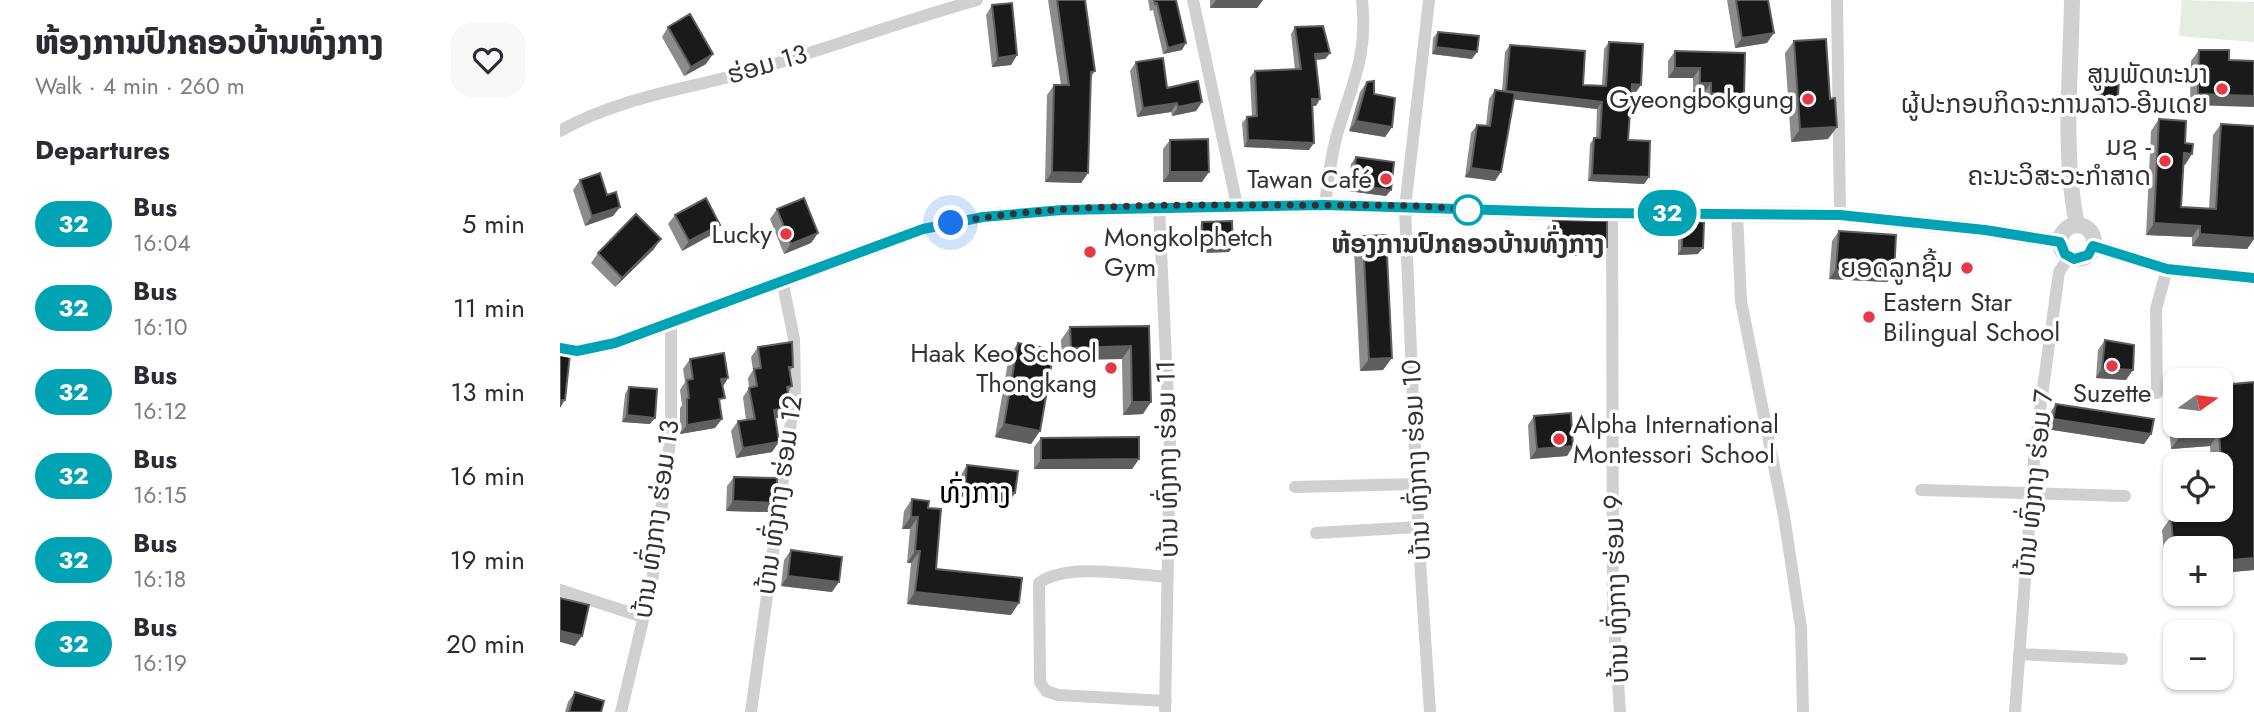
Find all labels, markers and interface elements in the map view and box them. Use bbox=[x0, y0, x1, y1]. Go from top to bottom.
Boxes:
text: ຫ້ອງການປົກຄອວບ້ານທົ່ງກາງ bbox=[35, 19, 383, 66]
button: heart bbox=[451, 23, 525, 97]
street label: ຮ່ອມ 13 bbox=[722, 34, 812, 94]
place label: ສູນພັດທະນາ ຜູ້ປະກອບກິດຈະການລາວ-ອີນເດຍ bbox=[1901, 55, 2208, 123]
text: Walk · 4 min · 260 m bbox=[35, 69, 245, 103]
place label: Gyeongbokgung bbox=[1609, 80, 1794, 118]
marker: ສູນພັດທະນາ ຜູ້ປະກອບກິດຈະການລາວ-ອີນເດຍ bbox=[2214, 81, 2230, 97]
marker: Gyeongbokgung bbox=[1800, 91, 1816, 107]
place label: ມຊ - ຄະນະວິສະວະກຳສາດ bbox=[1968, 127, 2152, 195]
text: Departures bbox=[35, 131, 170, 169]
marker: ມຊ - ຄະນະວິສະວະກຳສາດ bbox=[2157, 153, 2173, 169]
place label: Tawan Café bbox=[1247, 160, 1372, 198]
marker: Tawan Café bbox=[1378, 171, 1394, 187]
text: Bus bbox=[133, 188, 177, 226]
line badge: 32 bbox=[1636, 190, 1698, 236]
marker: ຫ້ອງການປົກຄອວບ້ານທົ່ງກາງ bbox=[1453, 195, 1483, 225]
text: 32 bbox=[1652, 195, 1682, 230]
text: 5 min bbox=[462, 205, 525, 243]
your location bbox=[933, 205, 968, 240]
text: 32 bbox=[58, 206, 89, 241]
place label: Lucky bbox=[711, 215, 773, 253]
place label: Mongkolphetch Gym bbox=[1104, 218, 1273, 286]
place label: ຫ້ອງການປົກຄອວບ້ານທົ່ງກາງ bbox=[1332, 225, 1604, 263]
text: 16:04 bbox=[133, 226, 191, 260]
marker: Lucky bbox=[778, 226, 794, 242]
marker: Mongkolphetch Gym bbox=[1082, 244, 1098, 260]
place label: ຍອດລູກຊີ້ນ bbox=[1840, 248, 1953, 287]
marker: ຍອດລູກຊີ້ນ bbox=[1959, 260, 1975, 276]
text: Bus bbox=[133, 272, 177, 310]
place label: Eastern Star Bilingual School bbox=[1883, 283, 2060, 351]
text: 11 min bbox=[453, 289, 525, 327]
text: 32 bbox=[58, 290, 89, 325]
marker: Eastern Star Bilingual School bbox=[1861, 309, 1877, 325]
text: 16:10 bbox=[133, 310, 188, 344]
place label: Haak Keo School Thongkang bbox=[910, 334, 1097, 402]
text: Bus bbox=[133, 356, 177, 394]
street label: ບ້ານ ທົ່ງກາງ ຮ່ອມ 10 bbox=[1392, 358, 1440, 562]
marker: Suzette bbox=[2104, 358, 2120, 374]
marker: Haak Keo School Thongkang bbox=[1103, 360, 1119, 376]
street label: ບ້ານ ທົ່ງກາງ ຮ່ອມ 11 bbox=[1146, 360, 1188, 558]
north arrow bbox=[2163, 368, 2233, 438]
map controls bbox=[2163, 368, 2233, 690]
text: 13 min bbox=[451, 373, 525, 411]
text: 32 bbox=[58, 374, 89, 409]
place label: Suzette bbox=[2073, 374, 2151, 412]
street label: ບ້ານ ທົ່ງກາງ ຮ່ອມ 7 bbox=[2005, 387, 2063, 578]
street label: ບ້ານ ທົ່ງກາງ ຮ່ອມ 12 bbox=[746, 393, 812, 597]
text: 16:12 bbox=[133, 394, 187, 428]
place label: Alpha International Montessori School bbox=[1573, 405, 1779, 473]
street label: ບ້ານ ທົ່ງກາງ ຮ່ອມ 13 bbox=[623, 417, 689, 621]
marker: Alpha International Montessori School bbox=[1551, 431, 1567, 447]
text: Bus bbox=[133, 440, 177, 478]
button: locate bbox=[2163, 452, 2233, 522]
text: 16 min bbox=[450, 457, 525, 495]
text: 32 bbox=[58, 458, 89, 493]
district label: ທົ່ງກາງ bbox=[939, 471, 1011, 514]
text: 16:15 bbox=[133, 478, 187, 512]
street label: ບ້ານ ທົ່ງກາງ ຮ່ອມ 9 bbox=[1594, 494, 1638, 684]
text: Bus bbox=[133, 524, 177, 562]
button: + bbox=[2163, 536, 2233, 606]
text: 19 min bbox=[450, 541, 525, 579]
text: 32 bbox=[58, 542, 89, 577]
text: 16:18 bbox=[133, 562, 186, 596]
text: Bus bbox=[133, 608, 177, 646]
button: − bbox=[2163, 620, 2233, 690]
text: 20 min bbox=[446, 625, 525, 663]
text: 32 bbox=[58, 626, 89, 661]
text: 16:19 bbox=[133, 646, 187, 680]

